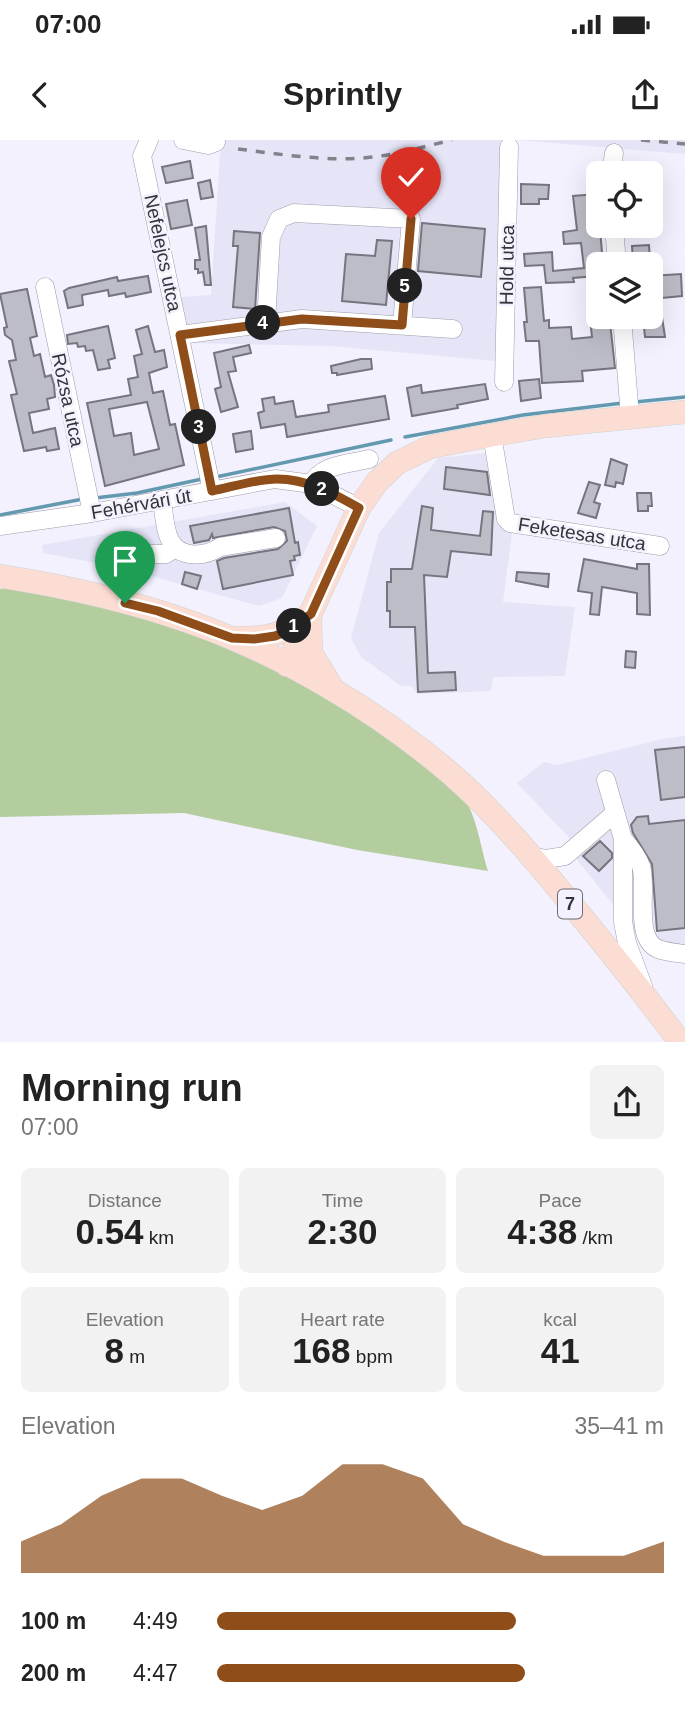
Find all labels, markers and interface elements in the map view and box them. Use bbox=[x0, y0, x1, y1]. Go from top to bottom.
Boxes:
text: 07:00 bbox=[35, 9, 102, 39]
icon: back bbox=[21, 76, 59, 114]
text: Sprintly bbox=[283, 76, 402, 112]
icon: share bbox=[626, 76, 664, 114]
pin bbox=[381, 147, 441, 219]
icon: check bbox=[392, 158, 430, 196]
map controls bbox=[586, 161, 663, 329]
button: locate bbox=[586, 161, 663, 238]
street label: Nefelejcs utca bbox=[140, 192, 186, 314]
street label: Hold utca bbox=[496, 224, 518, 305]
button: layers bbox=[586, 252, 663, 329]
pin: 5 bbox=[388, 268, 422, 304]
text: 5 bbox=[399, 275, 410, 296]
pin: 4 bbox=[246, 306, 280, 340]
text: 4 bbox=[257, 312, 268, 333]
street label: Rózsa utca bbox=[48, 351, 88, 449]
pin: 3 bbox=[182, 410, 216, 444]
text: 3 bbox=[193, 416, 204, 437]
pin: 2 bbox=[304, 472, 340, 506]
text: 2 bbox=[316, 478, 327, 499]
street label: Fehérvári út bbox=[89, 485, 193, 523]
street label: Feketesas utca bbox=[517, 514, 648, 555]
pin bbox=[95, 531, 155, 603]
icon: arrive bbox=[106, 542, 144, 580]
pin: 1 bbox=[276, 608, 312, 644]
text: 1 bbox=[288, 615, 299, 636]
road number: 7 bbox=[558, 890, 582, 918]
button: share bbox=[590, 1065, 664, 1139]
text: Morning run bbox=[21, 1067, 243, 1109]
text: 07:00 bbox=[21, 1114, 79, 1140]
text: Distance bbox=[88, 1190, 162, 1211]
text: Time bbox=[322, 1190, 363, 1211]
text: Pace bbox=[539, 1190, 582, 1211]
text: 0.54 bbox=[75, 1212, 144, 1251]
text: 2:30 bbox=[307, 1212, 378, 1251]
text: 4:38 bbox=[507, 1212, 577, 1251]
text: km bbox=[144, 1227, 174, 1248]
text: /km bbox=[577, 1227, 613, 1248]
text: Elevation bbox=[86, 1309, 164, 1330]
text: Heart rate bbox=[300, 1309, 385, 1330]
text: kcal bbox=[543, 1309, 577, 1330]
text: 8 bbox=[105, 1331, 124, 1370]
text: 168 bbox=[292, 1331, 351, 1370]
text: 41 bbox=[541, 1331, 580, 1370]
text: m bbox=[124, 1346, 145, 1367]
text: bpm bbox=[351, 1346, 393, 1367]
text: Elevation bbox=[21, 1413, 116, 1439]
text: 35–41 m bbox=[574, 1413, 664, 1439]
text: 100 m bbox=[21, 1608, 86, 1634]
text: 4:49 bbox=[133, 1608, 178, 1634]
text: 200 m bbox=[21, 1660, 86, 1686]
text: 4:47 bbox=[133, 1660, 178, 1686]

